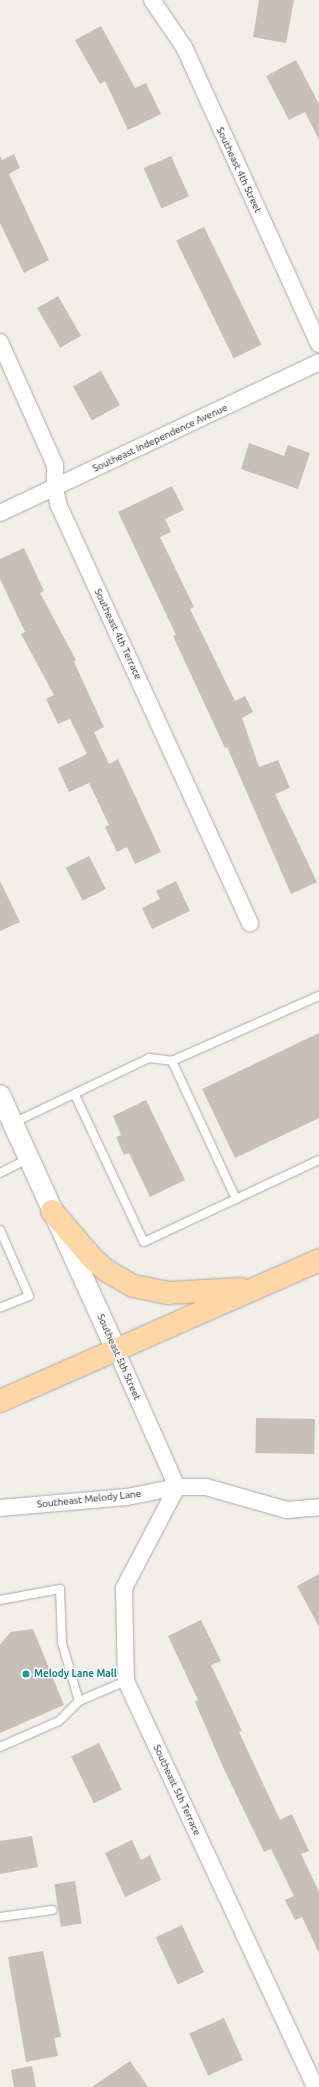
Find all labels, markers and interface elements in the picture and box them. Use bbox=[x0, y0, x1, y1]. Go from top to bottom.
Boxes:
street label: Southeast 4th Street bbox=[214, 125, 264, 215]
street label: Southeast Independence Avenue bbox=[91, 401, 229, 475]
street label: Southeast 4th Terrace bbox=[92, 587, 144, 681]
street label: Southeast 5th Street bbox=[95, 1312, 143, 1402]
street label: Southeast Melody Lane bbox=[36, 1488, 142, 1510]
place label: Melody Lane Mall bbox=[34, 1668, 117, 1680]
marker: Melody Lane Mall bbox=[21, 1669, 31, 1679]
street label: Southeast 5th Terrace bbox=[151, 1743, 203, 1837]

